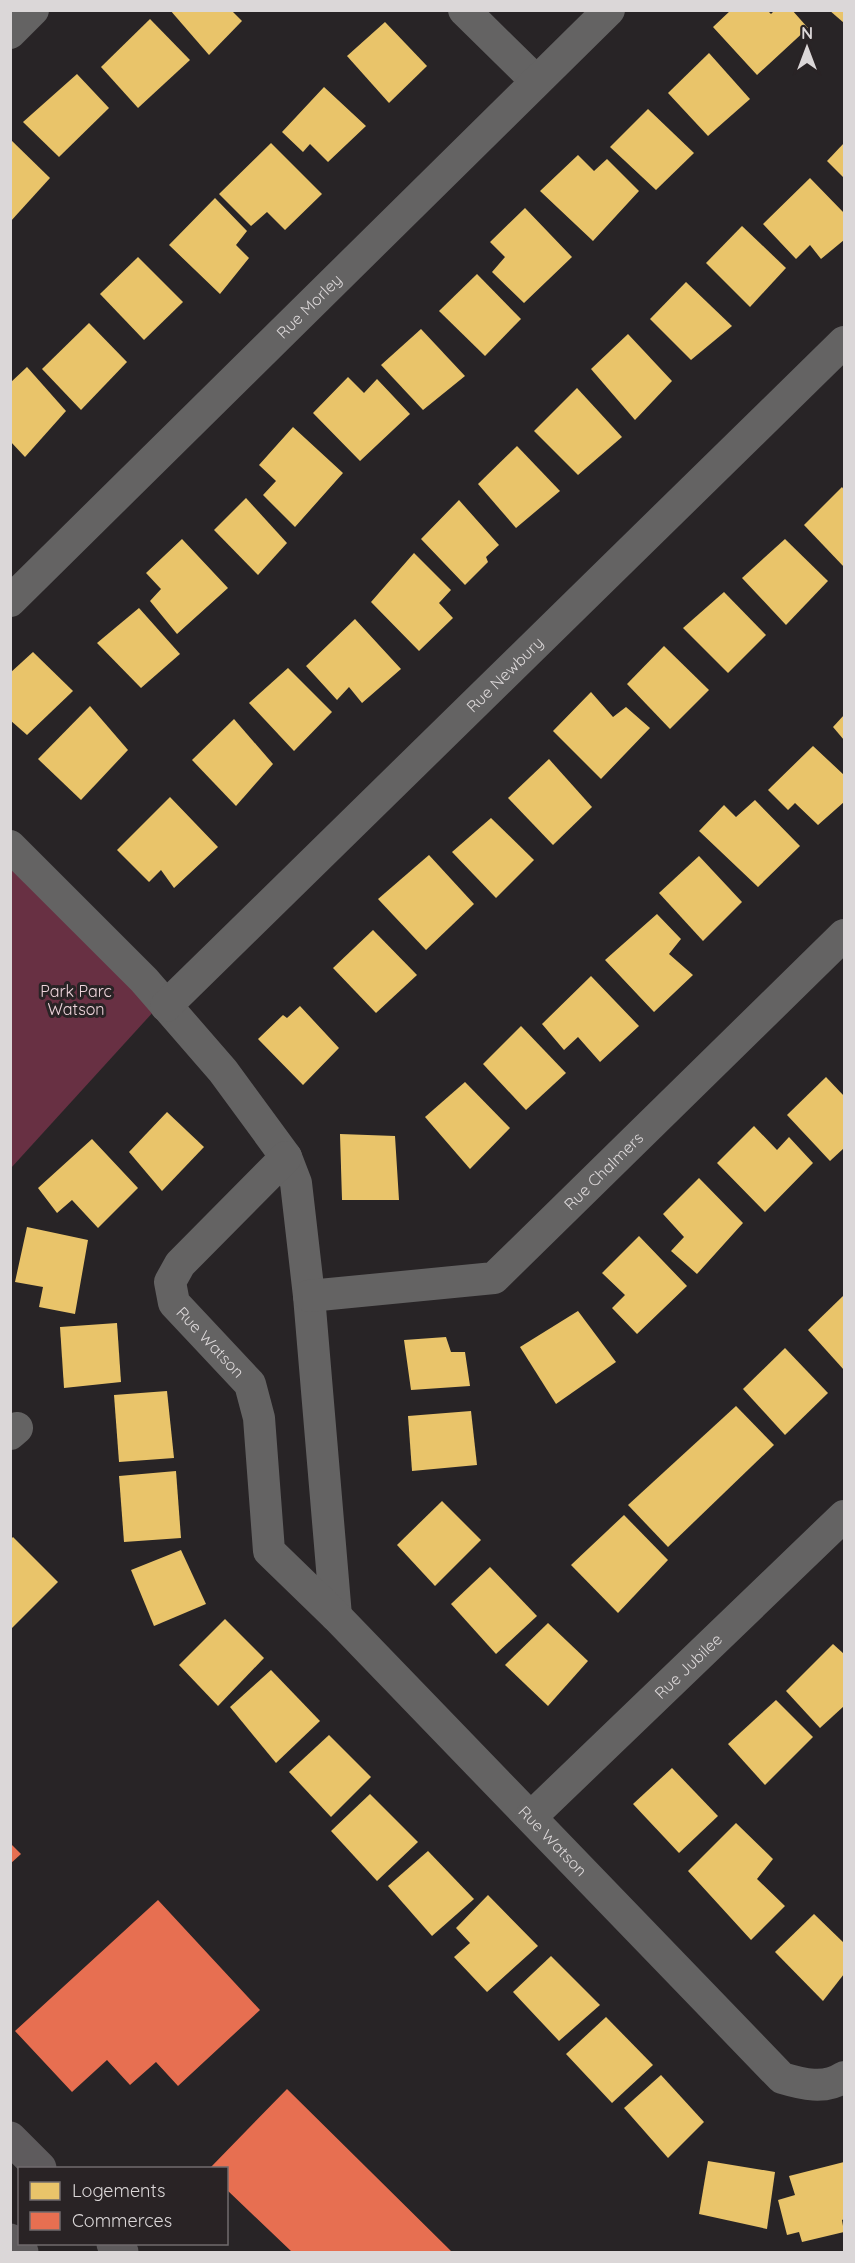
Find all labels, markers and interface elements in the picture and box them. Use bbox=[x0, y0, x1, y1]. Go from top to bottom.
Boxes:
north arrow bbox=[777, 18, 837, 78]
text: N bbox=[801, 23, 813, 43]
street label: Rue Morley bbox=[272, 269, 346, 343]
street label: Rue Newbury bbox=[462, 632, 547, 716]
park label: Park Parc Watson bbox=[40, 981, 112, 1019]
street label: Rue Chalmers bbox=[559, 1128, 647, 1214]
street label: Rue Watson bbox=[172, 1302, 249, 1382]
street label: Rue Jubilee bbox=[650, 1629, 726, 1703]
street label: Rue Watson bbox=[514, 1801, 592, 1880]
legend bbox=[18, 2167, 228, 2245]
text: Logements bbox=[72, 2179, 165, 2202]
text: Commerces bbox=[72, 2209, 172, 2232]

